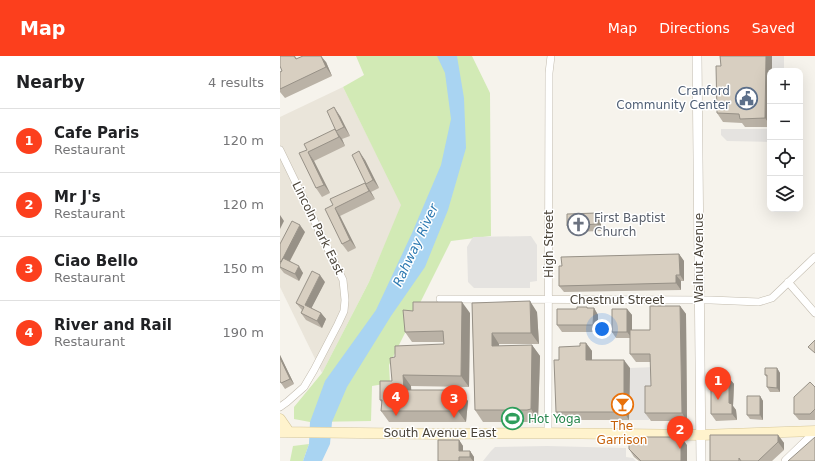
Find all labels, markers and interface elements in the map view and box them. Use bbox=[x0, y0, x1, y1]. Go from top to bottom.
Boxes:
text: Map bbox=[20, 17, 65, 39]
text: Map bbox=[608, 20, 637, 36]
text: Directions bbox=[659, 20, 730, 36]
text: Saved bbox=[752, 20, 795, 36]
map controls bbox=[767, 68, 803, 212]
button: + bbox=[767, 68, 803, 104]
text: Nearby bbox=[16, 72, 85, 92]
text: 4 results bbox=[208, 75, 264, 90]
place label: Cranford Community Center bbox=[616, 84, 730, 112]
public building icon: Cranford Community Center bbox=[733, 85, 759, 111]
button: − bbox=[767, 104, 803, 140]
text: Cafe Paris bbox=[54, 124, 139, 142]
text: 1 bbox=[24, 133, 34, 148]
text: 120 m bbox=[222, 133, 264, 148]
button: locate bbox=[767, 140, 803, 176]
text: Restaurant bbox=[54, 142, 125, 157]
button: layers bbox=[767, 176, 803, 212]
street label: Lincoln Park East bbox=[289, 179, 347, 277]
text: Mr J's bbox=[54, 188, 101, 206]
text: 2 bbox=[24, 197, 34, 212]
text: 120 m bbox=[222, 197, 264, 212]
water label: Rahway River bbox=[390, 200, 442, 289]
text: Restaurant bbox=[54, 206, 125, 221]
street label: High Street bbox=[542, 210, 556, 278]
place label: First Baptist Church bbox=[594, 211, 666, 239]
church icon: First Baptist Church bbox=[565, 212, 591, 238]
street label: Walnut Avenue bbox=[692, 213, 706, 303]
text: Ciao Bello bbox=[54, 252, 138, 270]
text: 3 bbox=[24, 261, 34, 276]
text: 150 m bbox=[222, 261, 264, 276]
text: Restaurant bbox=[54, 270, 125, 285]
street label: Chestnut Street bbox=[570, 293, 665, 307]
text: River and Rail bbox=[54, 316, 172, 334]
your location bbox=[592, 319, 612, 339]
text: 4 bbox=[24, 325, 34, 340]
text: 190 m bbox=[222, 325, 264, 340]
text: Restaurant bbox=[54, 334, 125, 349]
pin: 1 bbox=[705, 367, 731, 400]
pin: 4 bbox=[383, 383, 409, 416]
pin: 3 bbox=[441, 385, 467, 418]
bar icon: The Garrison bbox=[609, 392, 635, 418]
sports icon: Hot Yoga bbox=[500, 406, 526, 432]
place label: Hot Yoga bbox=[528, 412, 581, 426]
pin: 2 bbox=[667, 416, 693, 449]
place label: The Garrison bbox=[597, 419, 647, 447]
street label: South Avenue East bbox=[384, 426, 497, 440]

